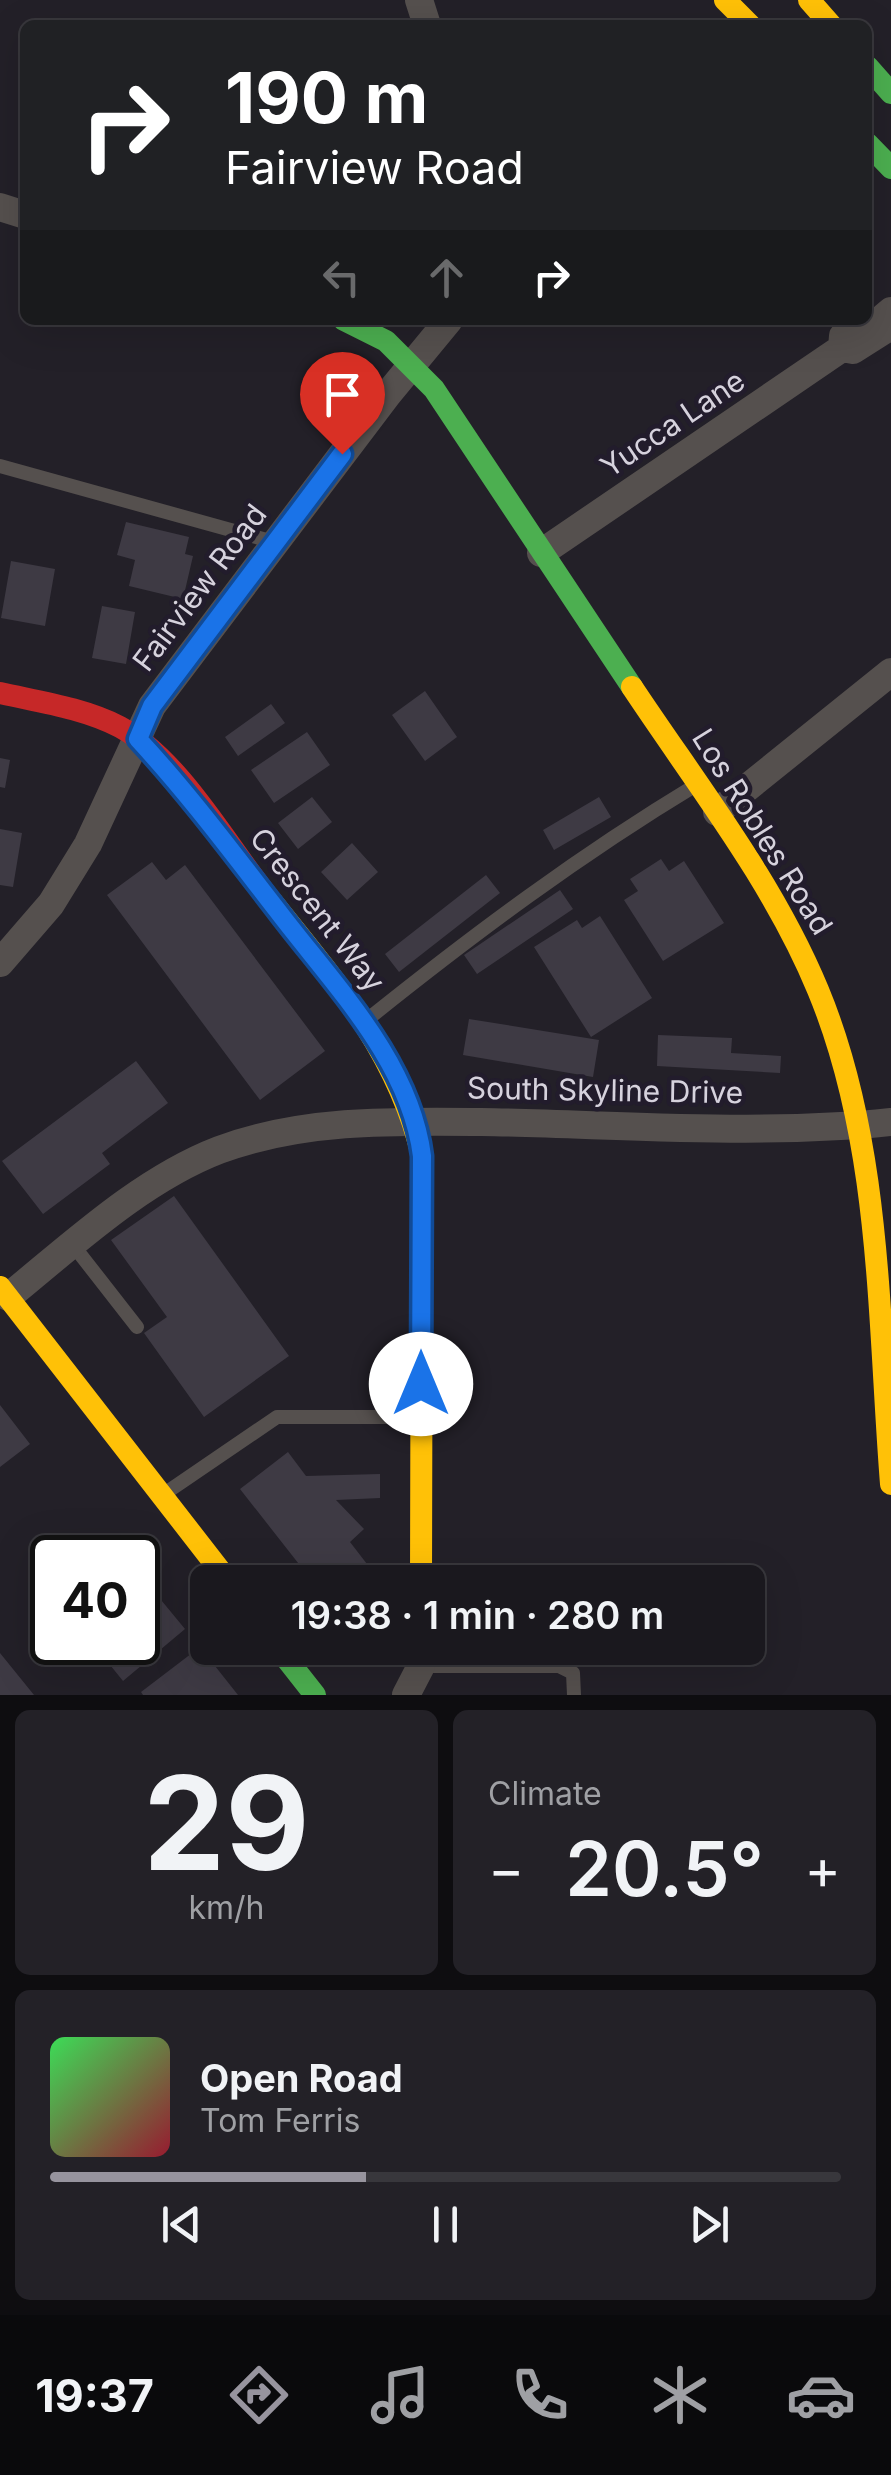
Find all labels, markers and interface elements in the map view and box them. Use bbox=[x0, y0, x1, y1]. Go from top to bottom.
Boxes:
text: 190 m bbox=[225, 55, 428, 140]
icon: right bbox=[60, 60, 190, 190]
text: Fairview Road bbox=[225, 140, 524, 195]
icon: left bbox=[314, 250, 369, 305]
icon: ahead bbox=[419, 250, 474, 305]
icon: right bbox=[524, 250, 579, 305]
pin bbox=[300, 352, 385, 455]
street label: Yucca Lane bbox=[594, 362, 751, 484]
icon: arrive bbox=[315, 367, 370, 422]
street label: Fairview Road bbox=[125, 497, 274, 678]
street label: Los Robles Road bbox=[685, 722, 841, 941]
street label: Crescent Way bbox=[243, 820, 393, 999]
street label: South Skyline Drive bbox=[467, 1070, 743, 1110]
position arrow bbox=[369, 1332, 473, 1436]
speed limit sign: 40 bbox=[30, 1535, 160, 1665]
text: 19:38 · 1 min · 280 m bbox=[291, 1592, 664, 1638]
text: 29 bbox=[143, 1744, 310, 1901]
text: Climate bbox=[488, 1774, 602, 1813]
text: 20.5° bbox=[565, 1823, 764, 1914]
text: − bbox=[488, 1836, 524, 1902]
text: + bbox=[805, 1836, 841, 1902]
text: km/h bbox=[188, 1888, 265, 1927]
text: Open Road bbox=[200, 2055, 403, 2101]
text: Tom Ferris bbox=[200, 2101, 360, 2140]
icon: previous bbox=[154, 2197, 209, 2252]
icon: pause bbox=[418, 2197, 473, 2252]
icon: next bbox=[682, 2197, 737, 2252]
icon: directions bbox=[224, 2360, 294, 2430]
icon: music bbox=[365, 2360, 435, 2430]
icon: phone bbox=[505, 2360, 575, 2430]
icon: climate bbox=[645, 2360, 715, 2430]
icon: car bbox=[786, 2360, 856, 2430]
text: 19:37 bbox=[35, 2368, 154, 2423]

